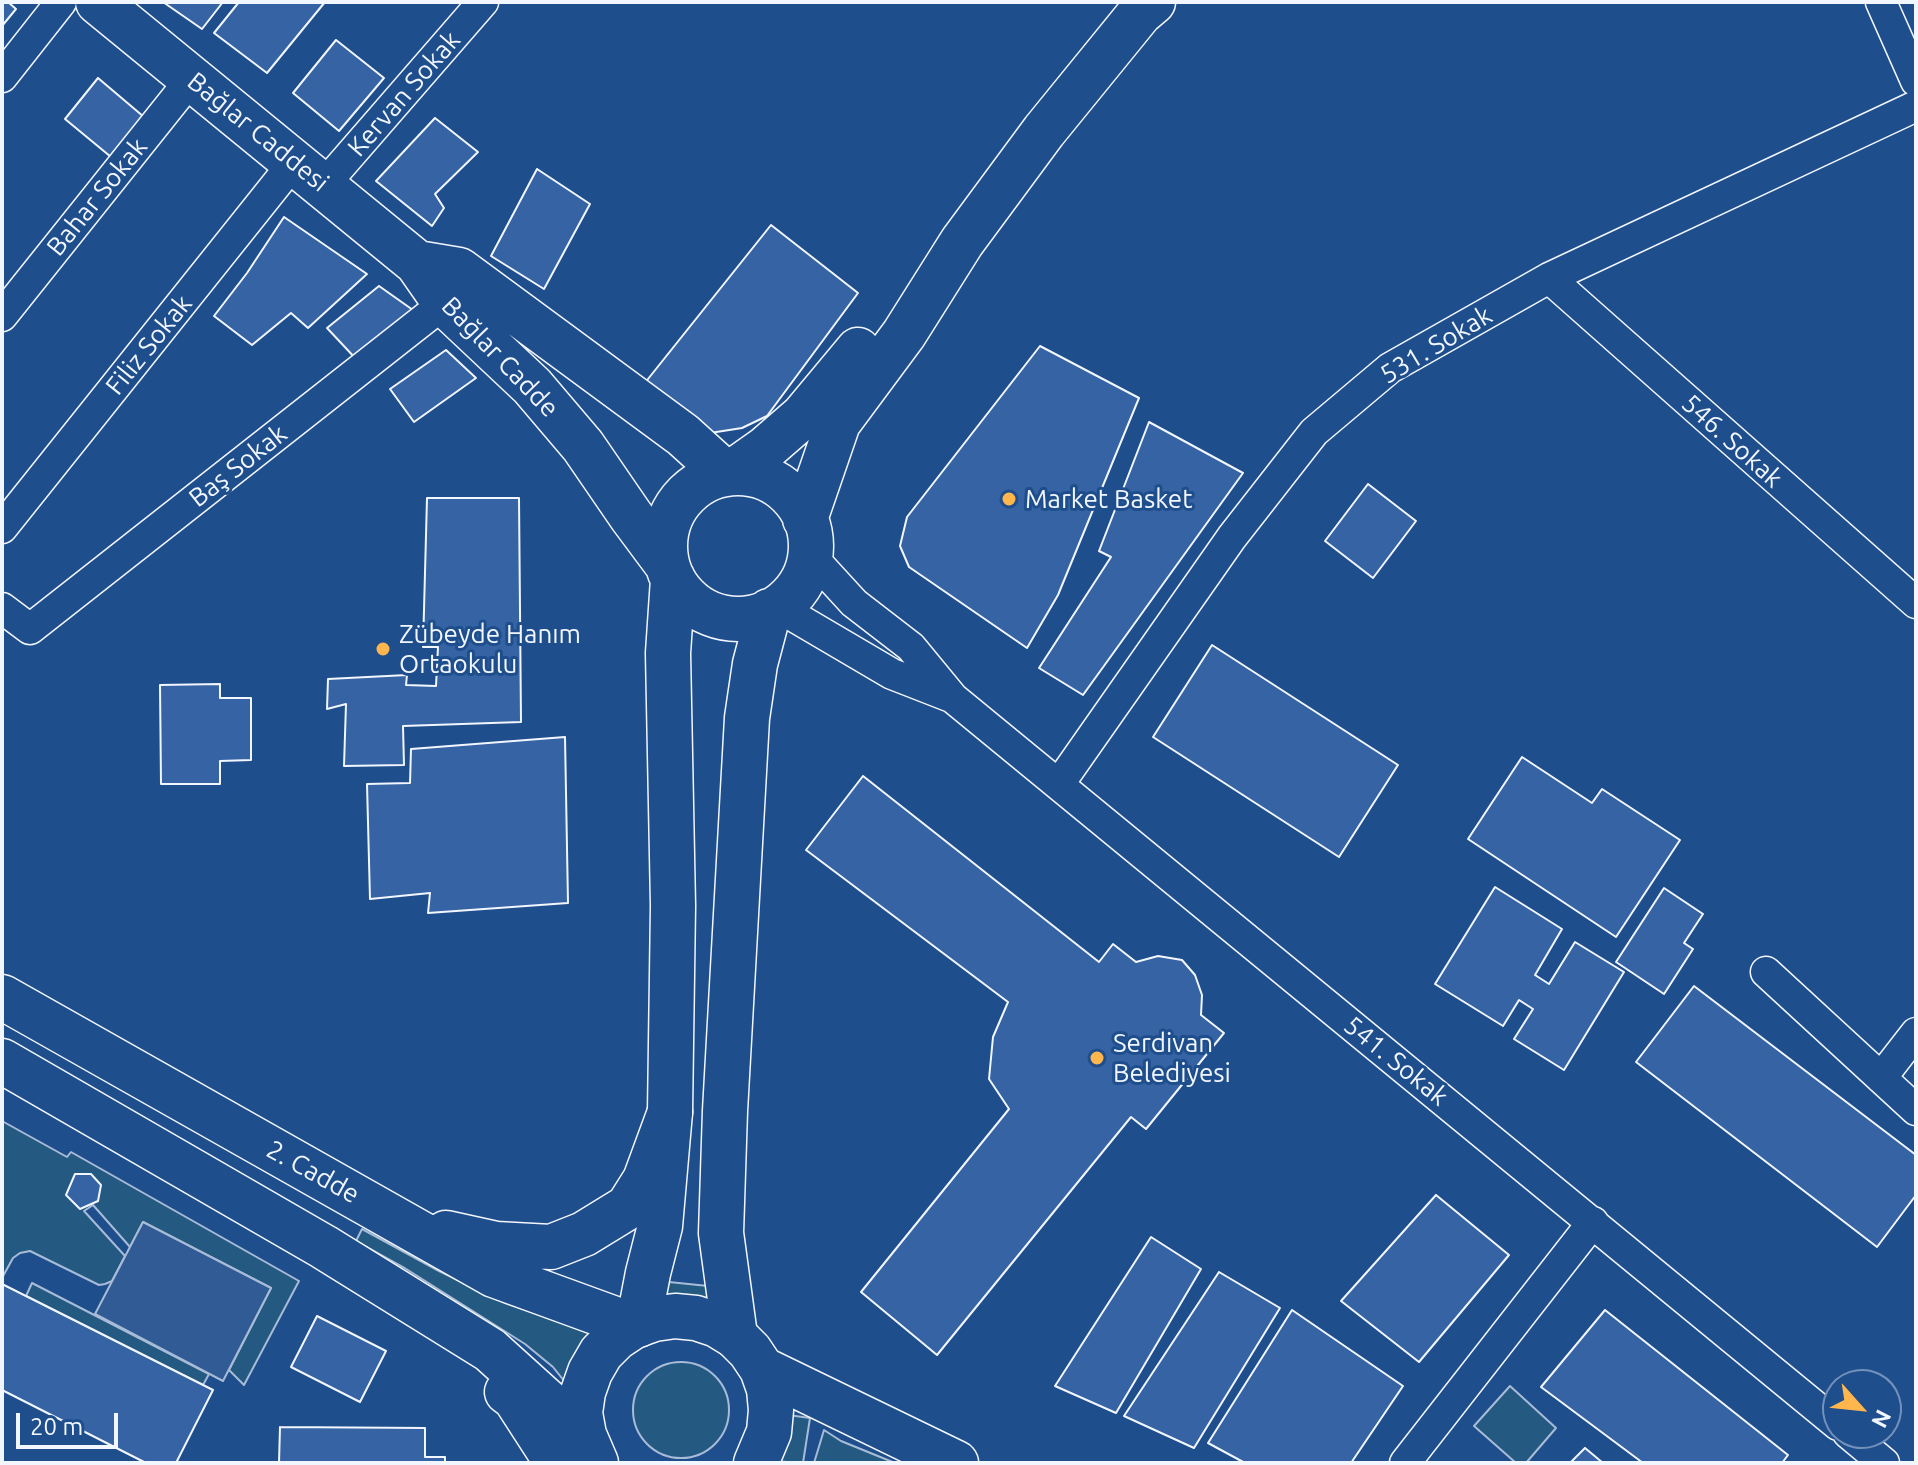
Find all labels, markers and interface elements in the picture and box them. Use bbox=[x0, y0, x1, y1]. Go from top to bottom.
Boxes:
street label: Kervan Sokak bbox=[341, 25, 467, 163]
street label: Bağlar Caddesi bbox=[181, 66, 335, 198]
street label: Bahar Sokak bbox=[40, 132, 154, 262]
street label: Filiz Sokak bbox=[99, 289, 199, 401]
street label: Bağlar Cadde bbox=[435, 290, 565, 424]
street label: 531. Sokak bbox=[1374, 299, 1498, 391]
street label: 546. Sokak bbox=[1675, 388, 1789, 494]
street label: Baş Sokak bbox=[183, 418, 293, 514]
place label: Market Basket bbox=[1025, 483, 1192, 515]
marker: Market Basket bbox=[1000, 490, 1018, 508]
place label: Zübeyde Hanım Ortaokulu bbox=[399, 618, 581, 680]
marker: Zübeyde Hanım Ortaokulu bbox=[374, 640, 392, 658]
street label: 541. Sokak bbox=[1338, 1010, 1454, 1112]
place label: Serdivan Belediyesi bbox=[1113, 1027, 1231, 1088]
marker: Serdivan Belediyesi bbox=[1088, 1049, 1106, 1067]
street label: 2. Cadde bbox=[261, 1134, 365, 1210]
north arrow bbox=[1822, 1369, 1902, 1449]
scale bar bbox=[20, 1397, 122, 1447]
text: N bbox=[1867, 1406, 1897, 1432]
text: 20 m bbox=[30, 1413, 83, 1440]

